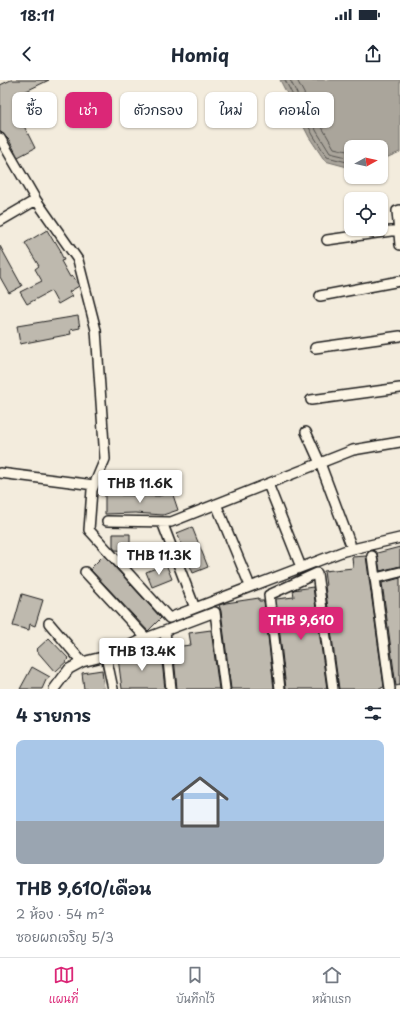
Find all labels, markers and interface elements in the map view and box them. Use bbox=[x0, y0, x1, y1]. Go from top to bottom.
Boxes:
text: 18:11 bbox=[20, 3, 55, 26]
text: Homiq bbox=[171, 41, 229, 68]
icon: back bbox=[16, 43, 38, 65]
icon: share bbox=[362, 43, 384, 65]
chip: ซื้อ bbox=[12, 92, 57, 128]
chip: เช่า bbox=[65, 92, 112, 128]
chip: ตัวกรอง bbox=[120, 92, 197, 128]
chip: ใหม่ bbox=[205, 92, 257, 128]
chip: คอนโด bbox=[265, 92, 334, 128]
north arrow bbox=[344, 140, 388, 184]
map controls bbox=[344, 140, 388, 236]
button: locate bbox=[344, 192, 388, 236]
pin: THB 11.6K bbox=[94, 470, 186, 504]
text: THB 11.6K bbox=[107, 473, 173, 492]
pin: THB 11.3K bbox=[113, 542, 205, 576]
text: THB 11.3K bbox=[126, 545, 192, 564]
pin: THB 9,610 bbox=[255, 607, 347, 641]
text: THB 9,610 bbox=[268, 610, 334, 629]
pin: THB 13.4K bbox=[96, 638, 188, 672]
text: THB 13.4K bbox=[108, 641, 176, 660]
text: 4 รายการ bbox=[16, 702, 91, 728]
icon: filters bbox=[362, 702, 384, 724]
icon: home bbox=[164, 766, 236, 838]
text: THB 9,610/เดือน bbox=[16, 875, 151, 901]
text: 2 ห้อง · 54 m² bbox=[16, 904, 105, 923]
text: ซอยผถเจริญ 5/3 bbox=[16, 927, 114, 946]
tab: แผนที่ bbox=[49, 964, 78, 1007]
tab: บันทึกไว้ bbox=[176, 964, 215, 1007]
tab: หน้าแรก bbox=[312, 964, 351, 1007]

